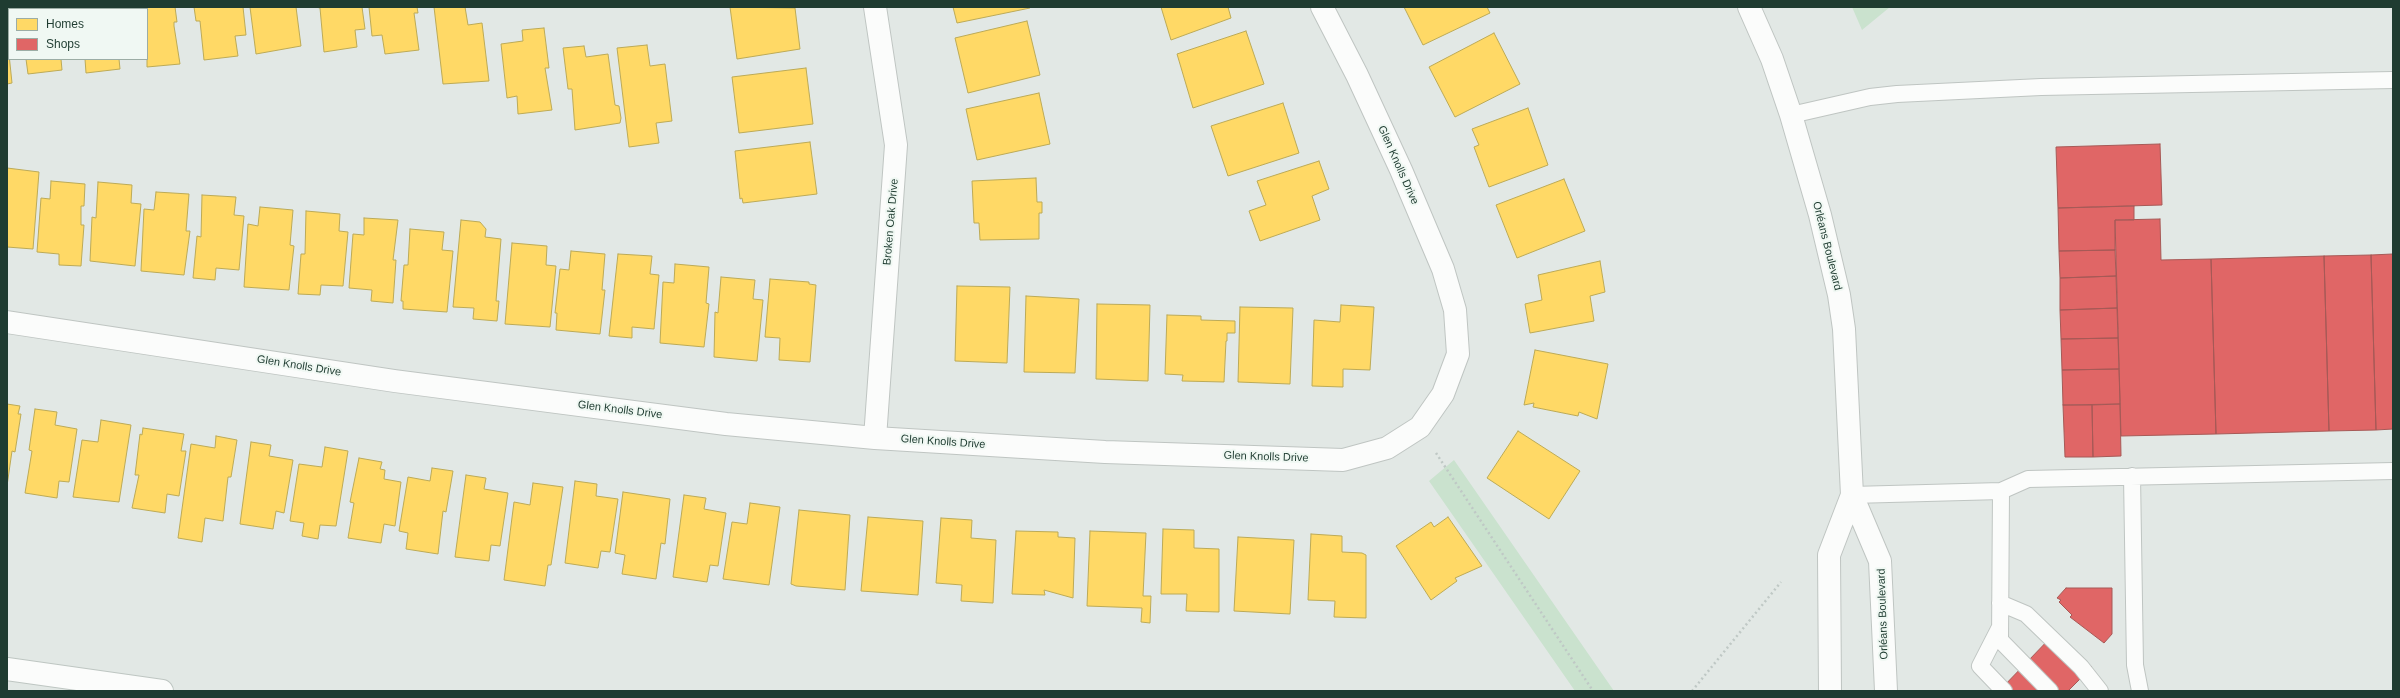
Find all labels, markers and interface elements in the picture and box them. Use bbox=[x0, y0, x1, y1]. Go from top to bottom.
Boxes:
legend bbox=[8, 8, 148, 60]
text: Homes bbox=[46, 17, 84, 31]
text: Shops bbox=[46, 37, 80, 51]
street label: Glen Knolls Drive bbox=[1375, 124, 1421, 206]
street label: Broken Oak Drive bbox=[881, 178, 901, 266]
street label: Orléans Boulevard bbox=[1810, 200, 1844, 292]
street label: Glen Knolls Drive bbox=[256, 353, 342, 379]
street label: Glen Knolls Drive bbox=[577, 398, 663, 422]
street label: Glen Knolls Drive bbox=[900, 432, 986, 452]
street label: Glen Knolls Drive bbox=[1223, 449, 1309, 465]
street label: Orléans Boulevard bbox=[1875, 568, 1891, 660]

